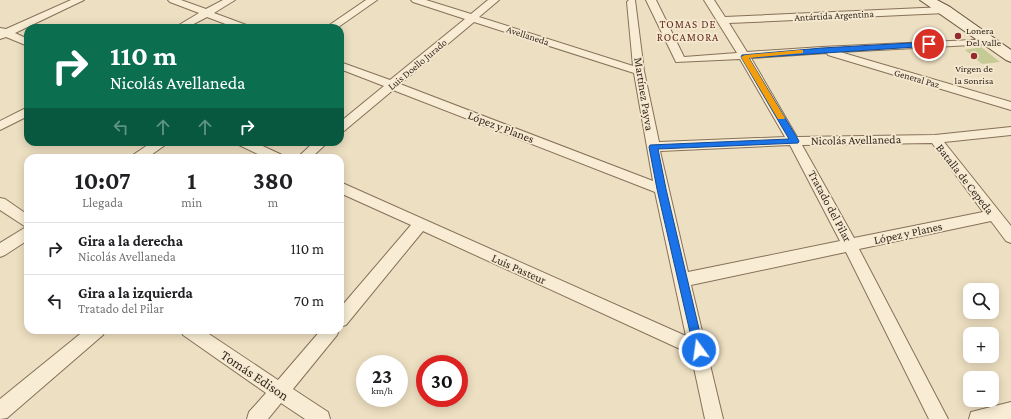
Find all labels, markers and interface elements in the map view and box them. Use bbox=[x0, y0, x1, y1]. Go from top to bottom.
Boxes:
street label: Antártida Argentina bbox=[794, 8, 874, 23]
district label: TOMAS DE ROCAMORA bbox=[657, 18, 719, 43]
street label: Avellaneda bbox=[505, 23, 551, 48]
place label: Lonera Del Valle bbox=[966, 25, 1002, 48]
pin bbox=[912, 27, 946, 61]
marker: Lonera Del Valle bbox=[953, 31, 963, 41]
icon: arrive bbox=[918, 33, 940, 55]
street label: Luis Doello Jurado bbox=[386, 37, 449, 92]
icon: right bbox=[44, 40, 96, 92]
text: 110 m bbox=[110, 40, 177, 71]
marker: Virgen de la Sonrisa bbox=[969, 51, 979, 61]
street label: Martínez Payva bbox=[631, 56, 657, 132]
place label: Virgen de la Sonrisa bbox=[955, 63, 994, 86]
street label: General Paz bbox=[893, 67, 941, 90]
text: Nicolás Avellaneda bbox=[110, 73, 245, 93]
street label: López y Planes bbox=[466, 108, 536, 146]
icon: left bbox=[110, 116, 132, 138]
icon: ahead bbox=[152, 116, 174, 138]
icon: ahead bbox=[194, 116, 216, 138]
icon: right bbox=[236, 116, 258, 138]
street label: Nicolás Avellaneda bbox=[811, 132, 902, 148]
street label: Batalla de Cepeda bbox=[933, 141, 997, 217]
text: 10:07 bbox=[75, 167, 131, 194]
text: 1 bbox=[187, 167, 196, 194]
text: 380 bbox=[253, 167, 293, 194]
street label: Tratado del Pilar bbox=[805, 168, 855, 245]
text: Llegada bbox=[82, 195, 123, 210]
text: min bbox=[181, 195, 202, 210]
text: m bbox=[268, 195, 278, 210]
street label: López y Planes bbox=[872, 219, 944, 247]
text: Gira a la derecha bbox=[78, 233, 183, 249]
icon: right bbox=[44, 238, 66, 260]
text: 110 m bbox=[291, 241, 324, 257]
text: Nicolás Avellaneda bbox=[78, 249, 176, 264]
street label: Luis Pasteur bbox=[490, 251, 549, 288]
map controls bbox=[963, 283, 999, 407]
button: search bbox=[963, 283, 999, 319]
text: Gira a la izquierda bbox=[78, 285, 193, 301]
icon: left bbox=[44, 290, 66, 312]
text: 70 m bbox=[294, 293, 324, 309]
text: Tratado del Pilar bbox=[78, 301, 164, 316]
button: + bbox=[963, 327, 999, 363]
position arrow bbox=[678, 329, 720, 371]
street label: Tomás Edison bbox=[218, 346, 292, 404]
speed limit sign: 30 bbox=[416, 355, 468, 407]
text: 23 bbox=[372, 365, 392, 387]
button: − bbox=[963, 371, 999, 407]
text: km/h bbox=[371, 385, 393, 396]

